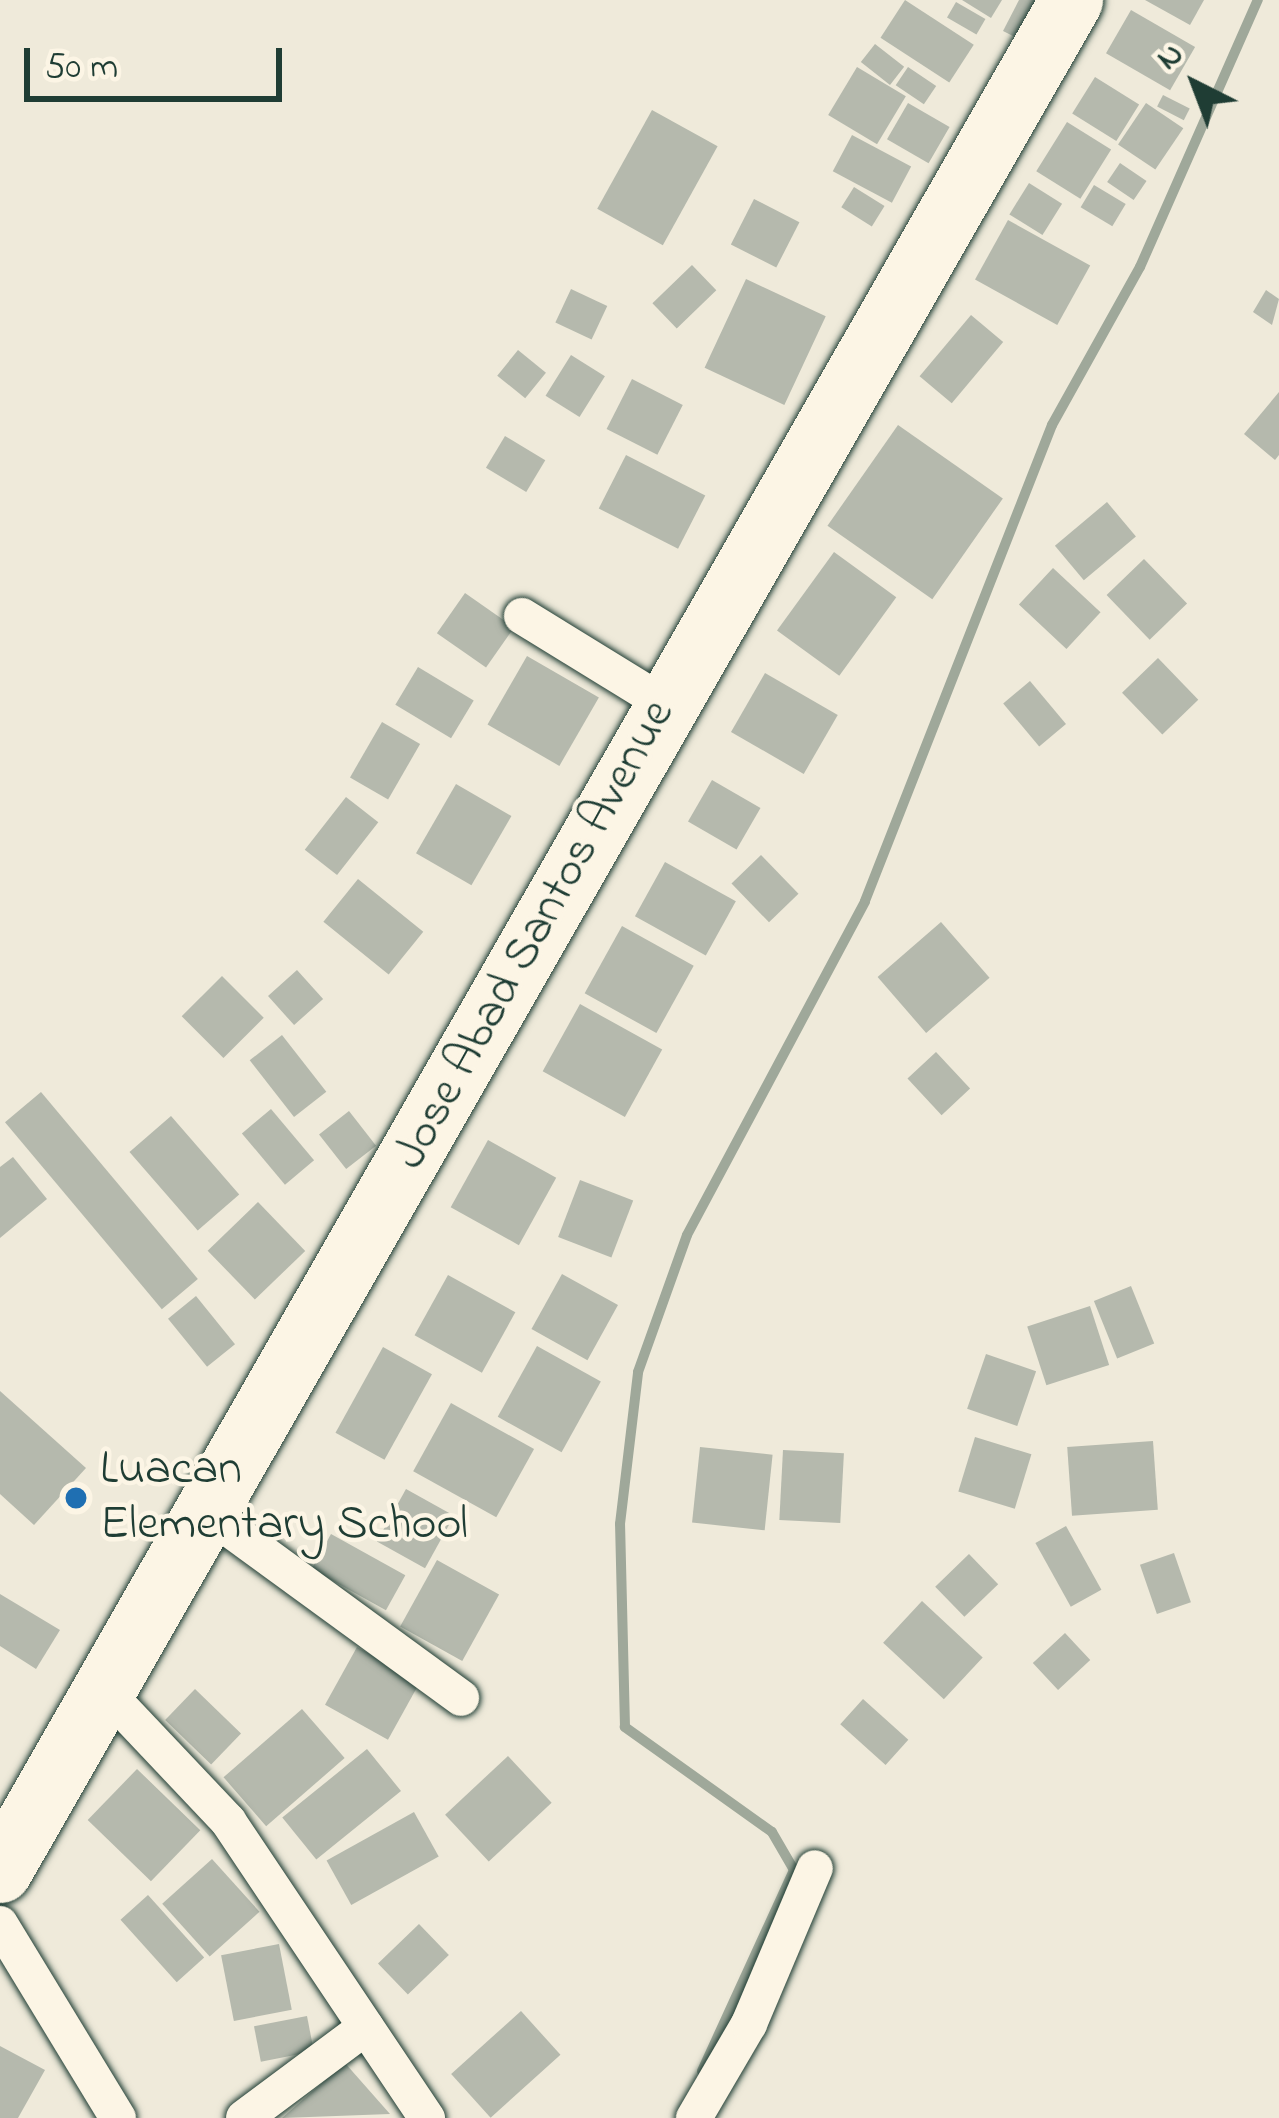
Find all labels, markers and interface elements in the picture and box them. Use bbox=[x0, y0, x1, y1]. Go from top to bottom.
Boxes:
scale bar bbox=[30, 24, 288, 98]
north arrow bbox=[1135, 24, 1255, 144]
text: N bbox=[1147, 32, 1195, 83]
text: 50 m bbox=[45, 42, 118, 95]
street label: Jose Abad Santos Avenue bbox=[382, 690, 688, 1180]
place label: Luacan Elementary School bbox=[100, 1441, 468, 1554]
marker: Luacan Elementary School bbox=[63, 1485, 89, 1511]

